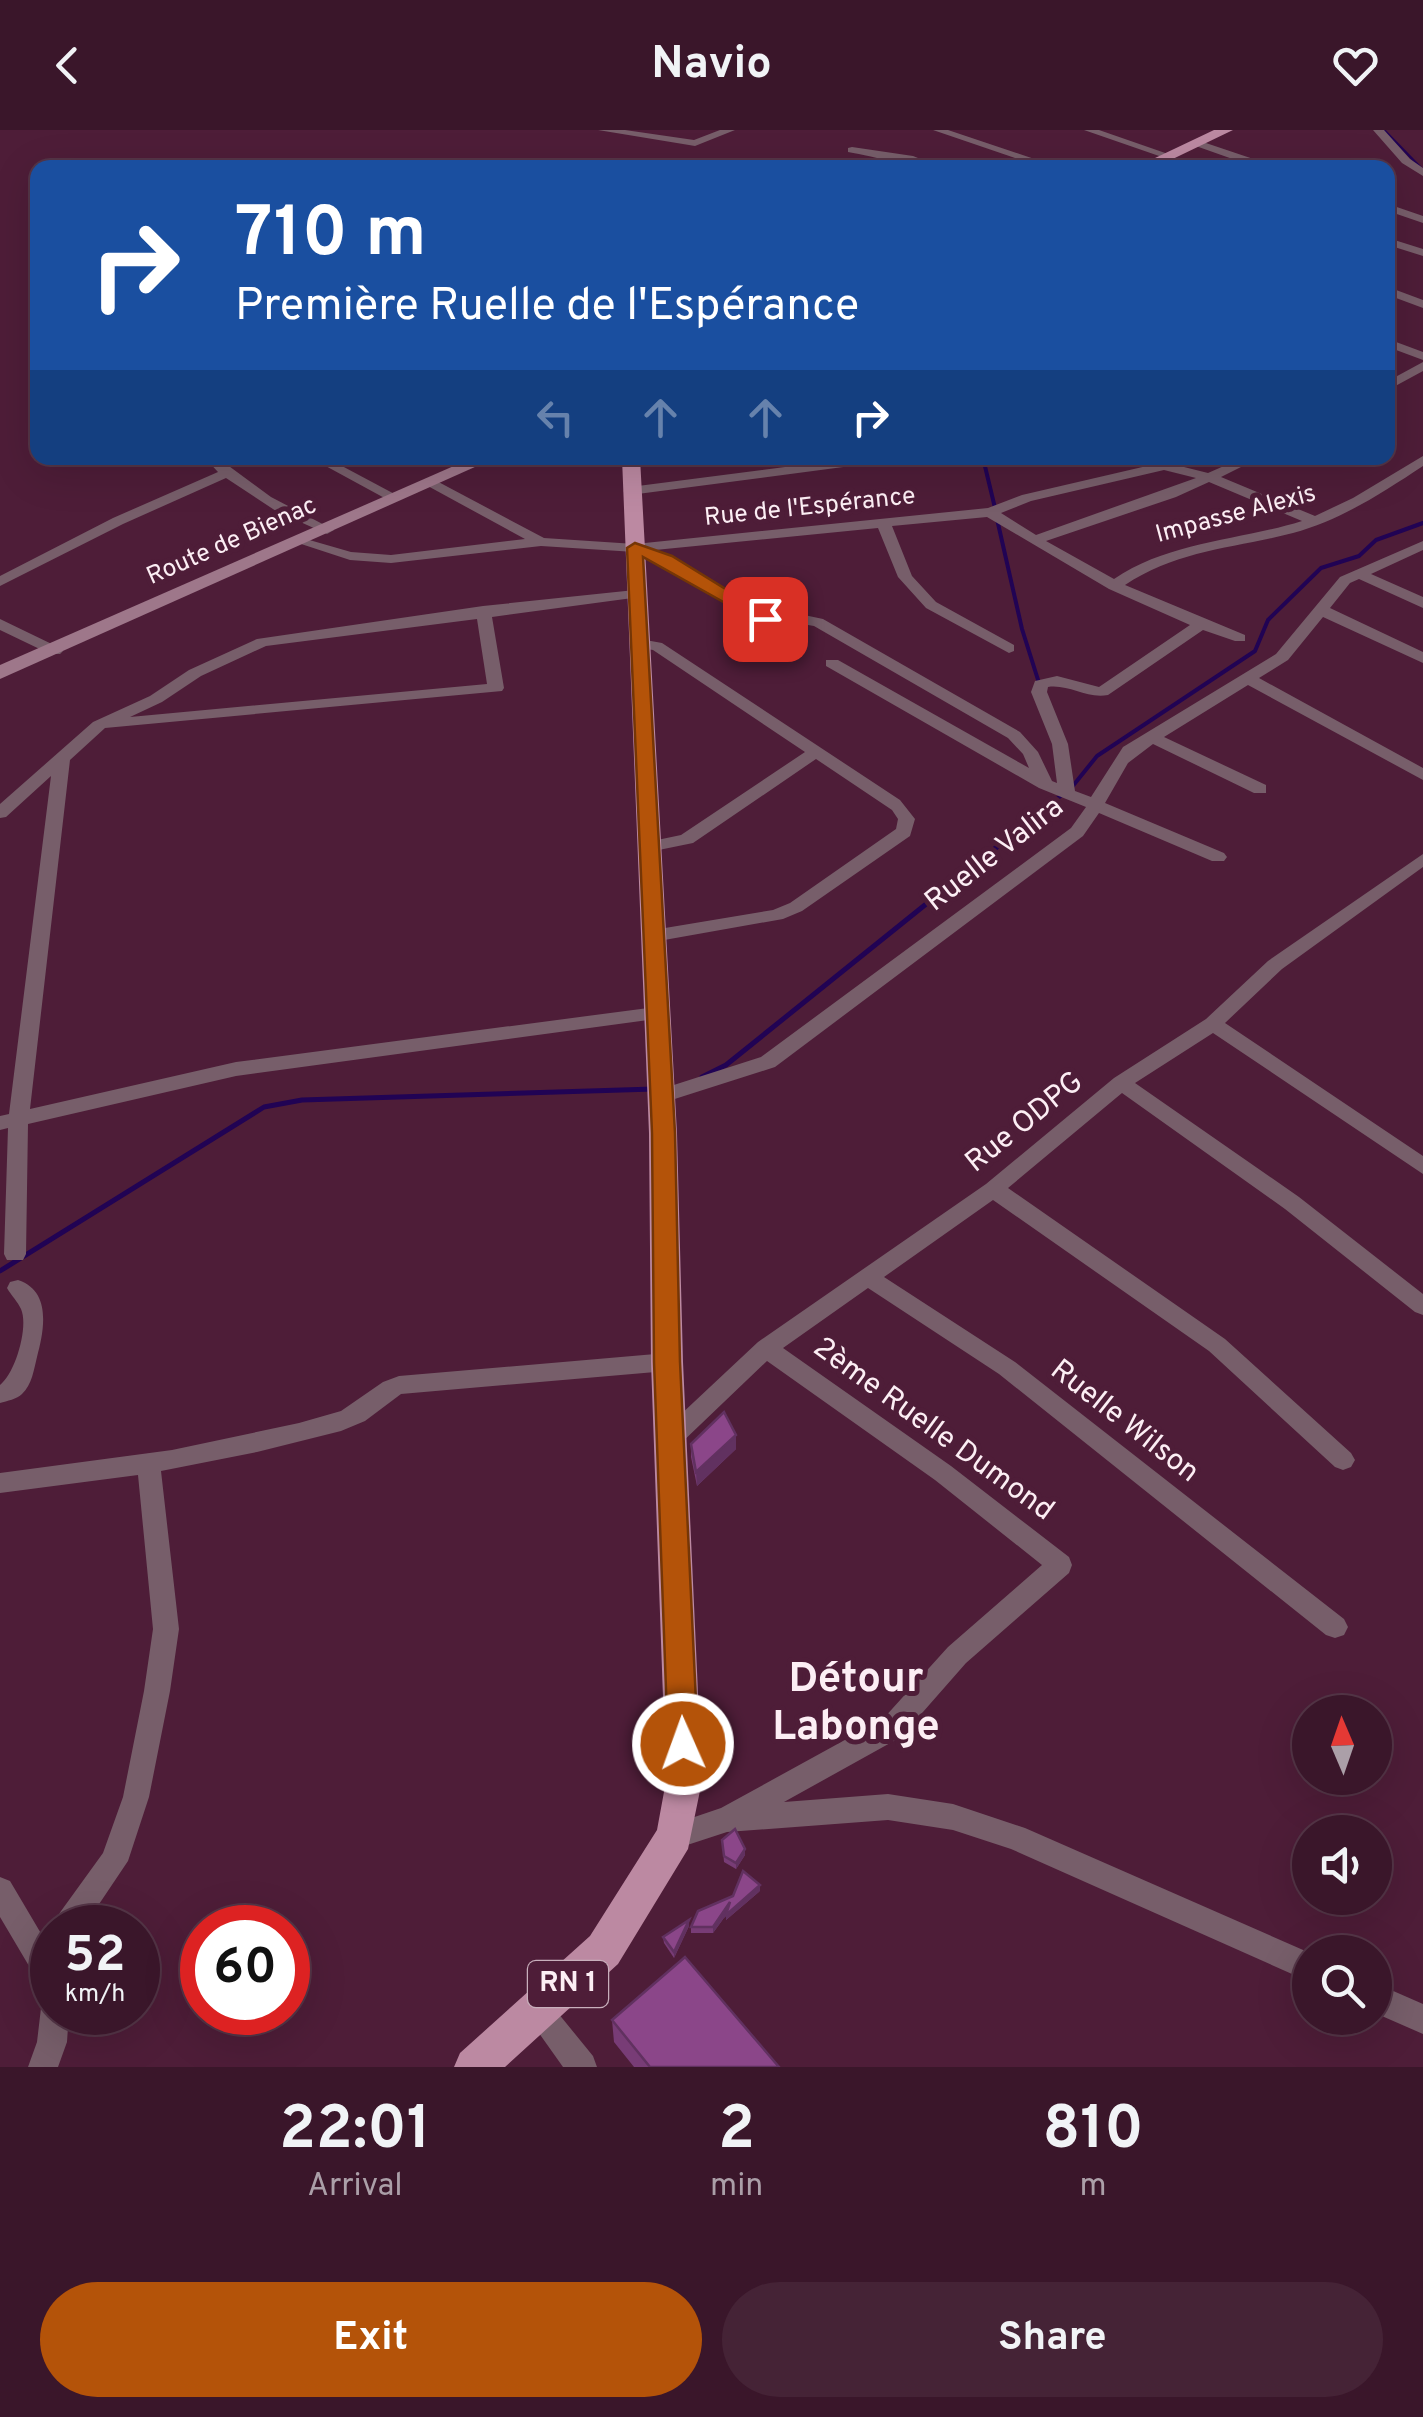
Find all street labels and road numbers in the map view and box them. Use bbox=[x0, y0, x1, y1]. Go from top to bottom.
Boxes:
street label: Impasse Alexis bbox=[1152, 478, 1320, 552]
street label: Rue de l'Espérance bbox=[703, 481, 917, 535]
street label: Route de Bienac bbox=[142, 490, 322, 594]
street label: Ruelle Valira bbox=[918, 789, 1072, 921]
street label: Rue ODPG bbox=[959, 1064, 1091, 1182]
street label: 2ème Ruelle Dumond bbox=[805, 1330, 1061, 1530]
street label: Ruelle Wilson bbox=[1042, 1352, 1206, 1492]
road number: RN 1 bbox=[528, 1961, 608, 2007]

